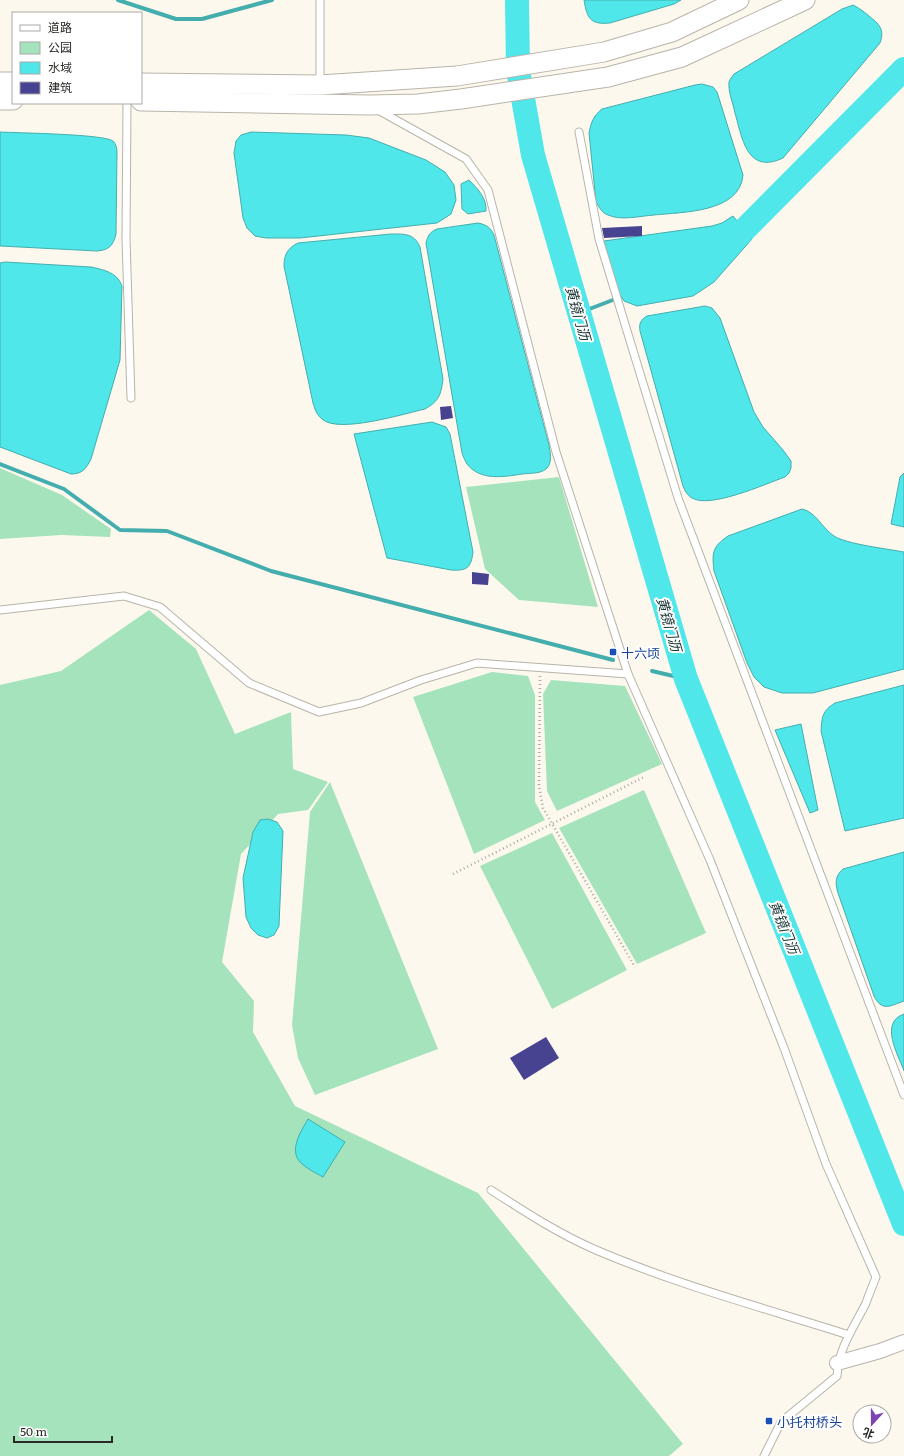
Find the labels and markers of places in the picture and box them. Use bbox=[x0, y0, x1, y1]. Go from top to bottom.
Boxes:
place label: 十六顷 bbox=[621, 643, 660, 662]
marker: 十六顷 bbox=[608, 647, 618, 657]
place label: 小托村桥头 bbox=[777, 1412, 842, 1431]
marker: 小托村桥头 bbox=[764, 1416, 774, 1426]

